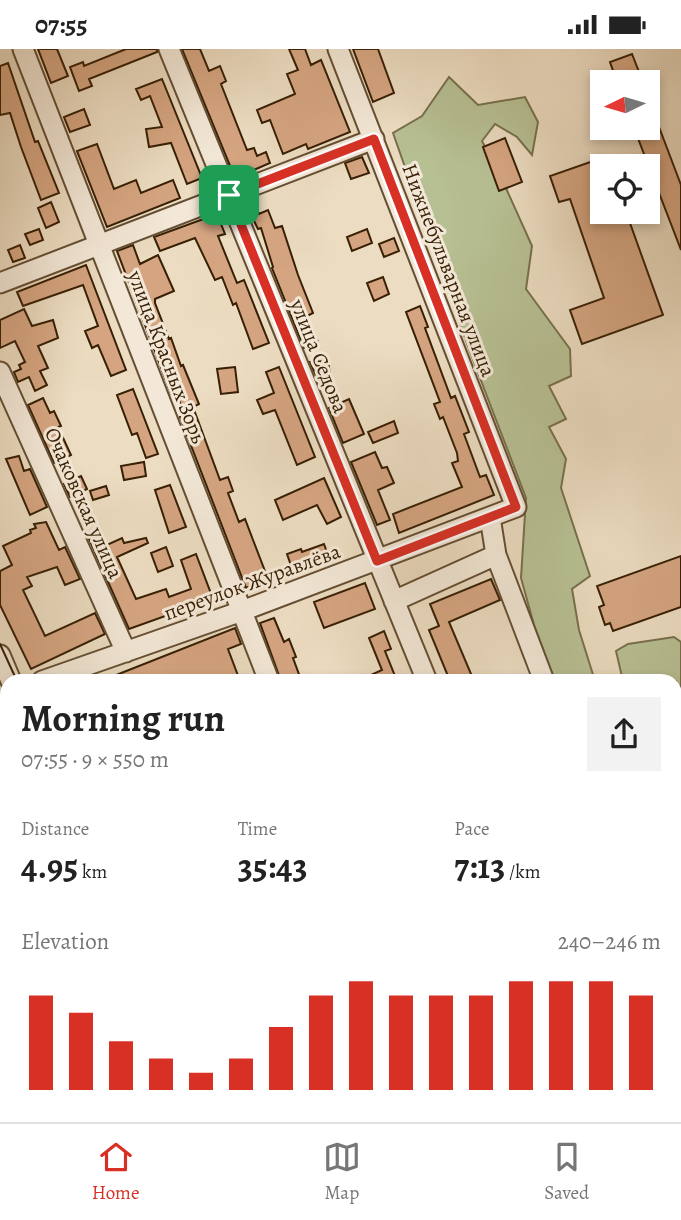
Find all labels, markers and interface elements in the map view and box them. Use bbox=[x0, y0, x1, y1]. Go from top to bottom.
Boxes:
text: 07:55 bbox=[35, 7, 88, 42]
north arrow bbox=[590, 70, 660, 140]
map controls bbox=[590, 70, 660, 224]
button: locate bbox=[590, 154, 660, 224]
street label: Нижнебульварная улица bbox=[395, 160, 503, 381]
pin bbox=[199, 165, 259, 225]
icon: arrive bbox=[210, 176, 248, 214]
street label: улица Красных Зорь bbox=[121, 266, 213, 447]
street label: улица Седова bbox=[283, 294, 355, 417]
street label: Очаковская улица bbox=[38, 423, 130, 583]
street label: переулок Журавлёва bbox=[160, 537, 345, 627]
text: Morning run bbox=[21, 692, 225, 744]
button: share bbox=[587, 697, 661, 771]
text: 07:55 · 9 × 550 m bbox=[21, 744, 169, 775]
text: Distance bbox=[21, 816, 89, 842]
text: Time bbox=[238, 816, 277, 842]
text: Pace bbox=[454, 816, 490, 842]
text: 4.95 bbox=[21, 842, 78, 890]
text: 35:43 bbox=[238, 842, 307, 890]
text: 7:13 bbox=[454, 842, 505, 890]
text: km bbox=[78, 859, 107, 885]
text: /km bbox=[505, 859, 540, 885]
text: Elevation bbox=[21, 926, 109, 957]
text: 240–246 m bbox=[558, 926, 661, 957]
tab: Home bbox=[92, 1138, 139, 1206]
tab: Map bbox=[323, 1138, 361, 1206]
tab: Saved bbox=[544, 1138, 589, 1206]

